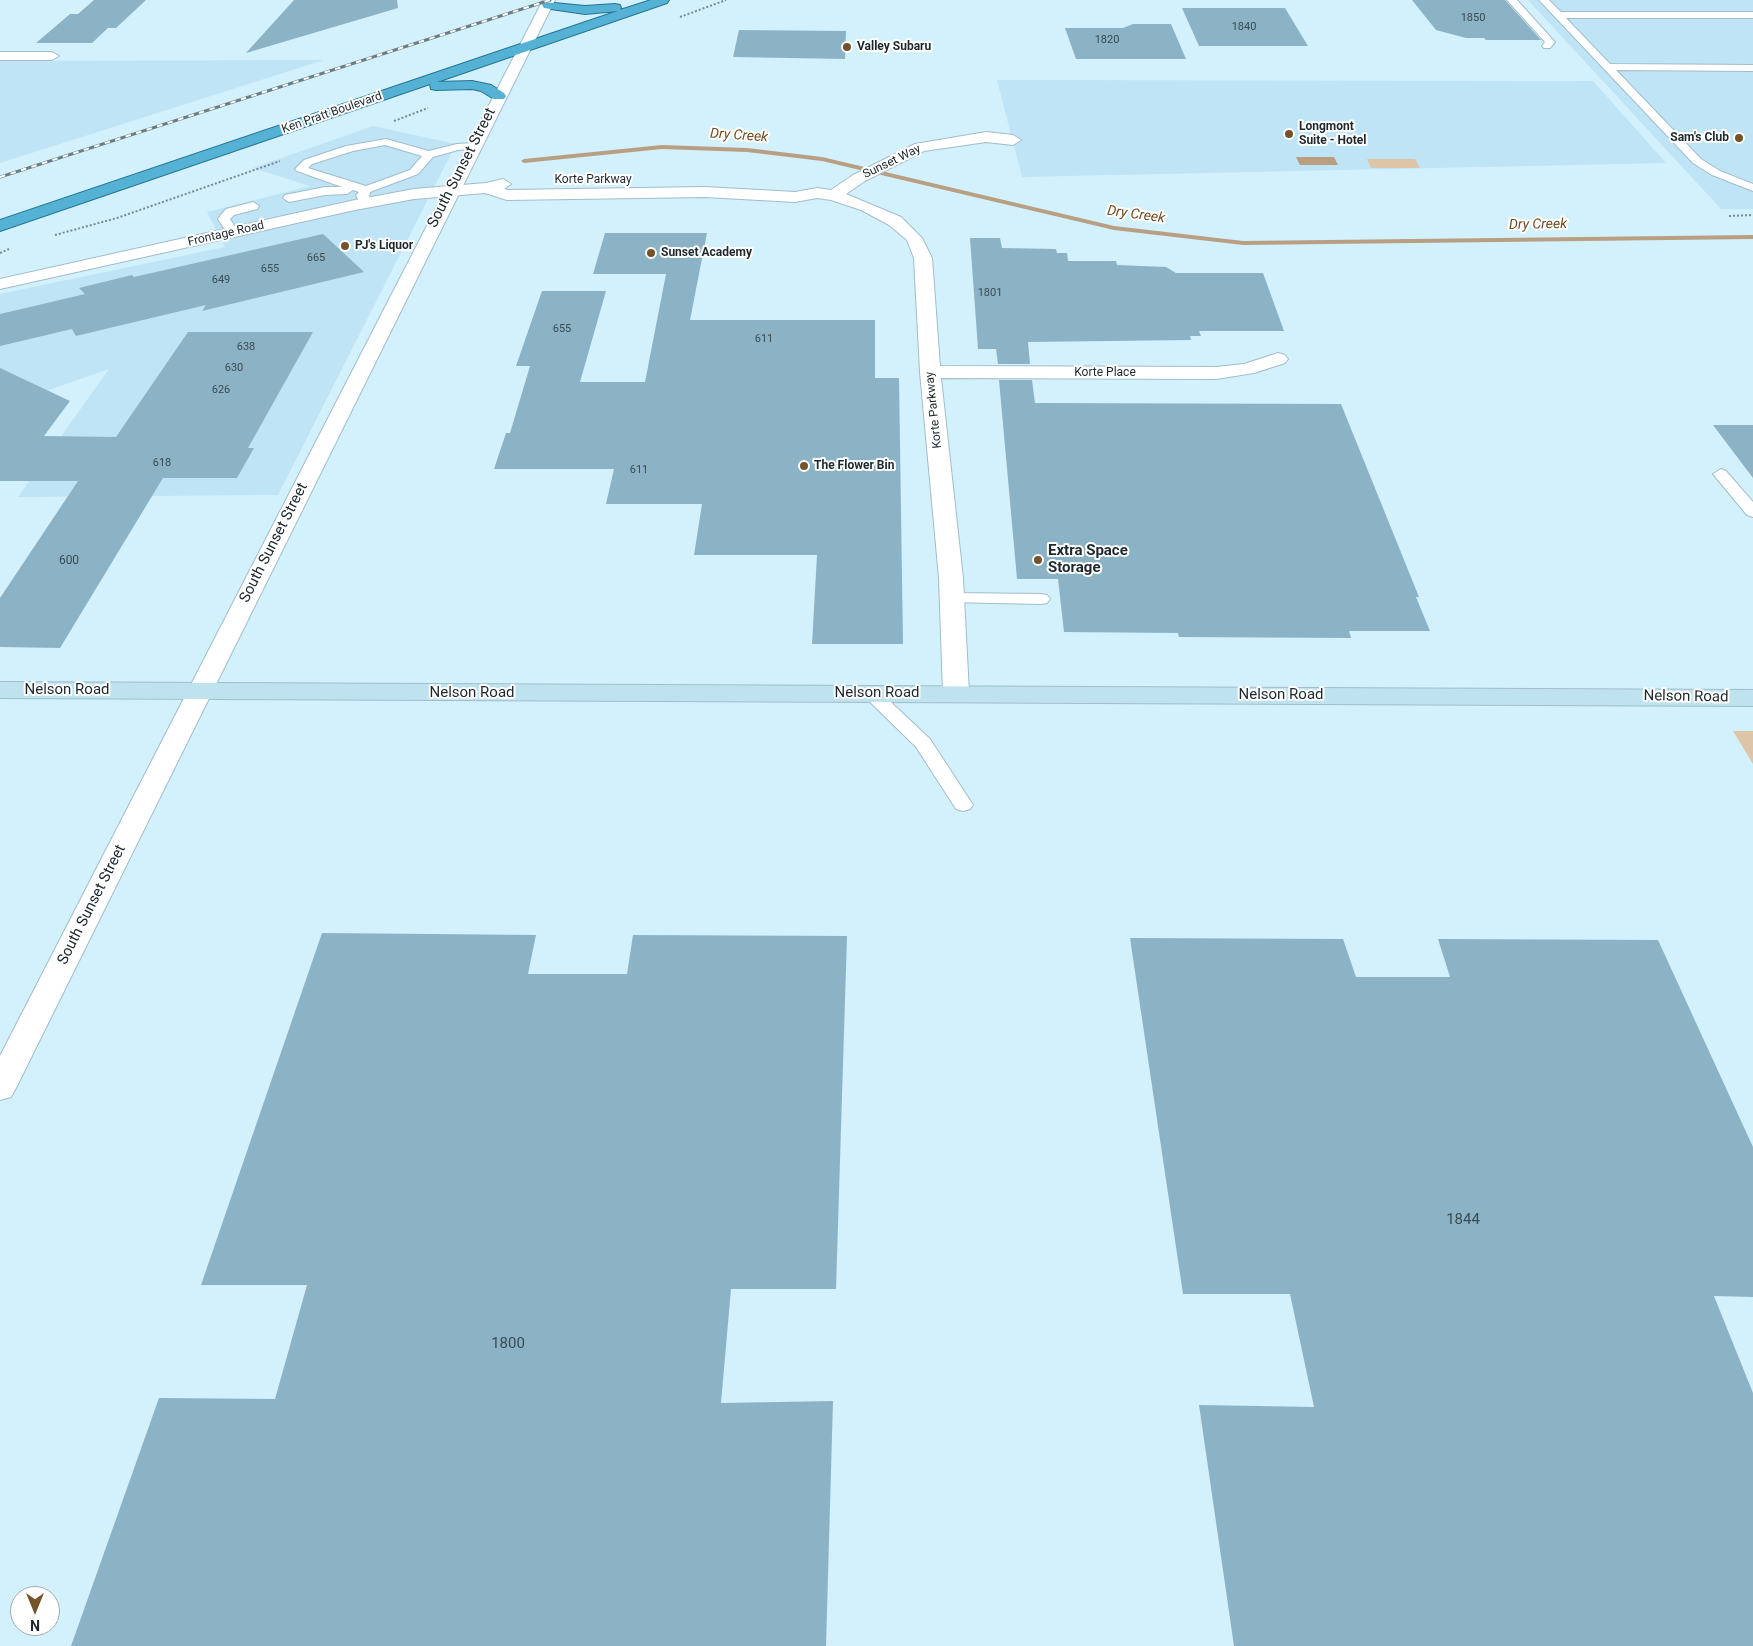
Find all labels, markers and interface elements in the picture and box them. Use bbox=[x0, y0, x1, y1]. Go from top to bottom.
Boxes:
house number: 1850 bbox=[1461, 11, 1485, 25]
house number: 1840 bbox=[1232, 20, 1256, 34]
house number: 1820 bbox=[1095, 33, 1119, 47]
place label: Valley Subaru bbox=[857, 40, 931, 54]
marker: Valley Subaru bbox=[841, 41, 853, 53]
street label: Ken Pratt Boulevard bbox=[280, 89, 384, 137]
street label: South Sunset Street bbox=[424, 105, 500, 231]
place label: Longmont Suite - Hotel bbox=[1299, 120, 1366, 148]
water label: Dry Creek bbox=[709, 126, 769, 146]
marker: Longmont Suite - Hotel bbox=[1283, 128, 1295, 140]
place label: Sam's Club bbox=[1670, 131, 1729, 145]
marker: Sam's Club bbox=[1733, 132, 1745, 144]
street label: Sunset Way bbox=[861, 142, 923, 182]
street label: Korte Parkway bbox=[554, 173, 632, 187]
water label: Dry Creek bbox=[1106, 203, 1166, 227]
water label: Dry Creek bbox=[1509, 216, 1567, 234]
street label: Frontage Road bbox=[186, 218, 266, 250]
place label: PJ's Liquor bbox=[355, 239, 413, 253]
marker: PJ's Liquor bbox=[339, 240, 351, 252]
place label: Sunset Academy bbox=[661, 246, 752, 260]
marker: Sunset Academy bbox=[645, 247, 657, 259]
house number: 665 bbox=[307, 251, 325, 265]
house number: 655 bbox=[261, 262, 279, 276]
house number: 649 bbox=[212, 273, 230, 287]
house number: 1801 bbox=[978, 286, 1002, 300]
house number: 655 bbox=[553, 322, 571, 336]
house number: 611 bbox=[755, 332, 773, 346]
house number: 638 bbox=[237, 340, 255, 354]
house number: 630 bbox=[225, 361, 243, 375]
street label: Korte Place bbox=[1074, 366, 1136, 380]
street label: Korte Parkway bbox=[923, 371, 945, 449]
house number: 626 bbox=[212, 383, 230, 397]
house number: 618 bbox=[153, 456, 171, 470]
place label: The Flower Bin bbox=[814, 459, 894, 473]
marker: The Flower Bin bbox=[798, 460, 810, 472]
house number: 611 bbox=[630, 463, 648, 477]
street label: South Sunset Street bbox=[236, 480, 312, 606]
place label: Extra Space Storage bbox=[1048, 542, 1128, 577]
house number: 600 bbox=[59, 554, 79, 568]
marker: Extra Space Storage bbox=[1032, 554, 1044, 566]
street label: Nelson Road bbox=[24, 681, 110, 699]
street label: Nelson Road bbox=[429, 684, 515, 702]
street label: Nelson Road bbox=[834, 684, 920, 702]
street label: Nelson Road bbox=[1238, 686, 1324, 704]
street label: Nelson Road bbox=[1643, 687, 1729, 707]
street label: South Sunset Street bbox=[54, 842, 130, 968]
house number: 1844 bbox=[1446, 1211, 1480, 1229]
house number: 1800 bbox=[491, 1335, 525, 1353]
north arrow bbox=[10, 1586, 60, 1636]
text: N bbox=[30, 1617, 40, 1633]

